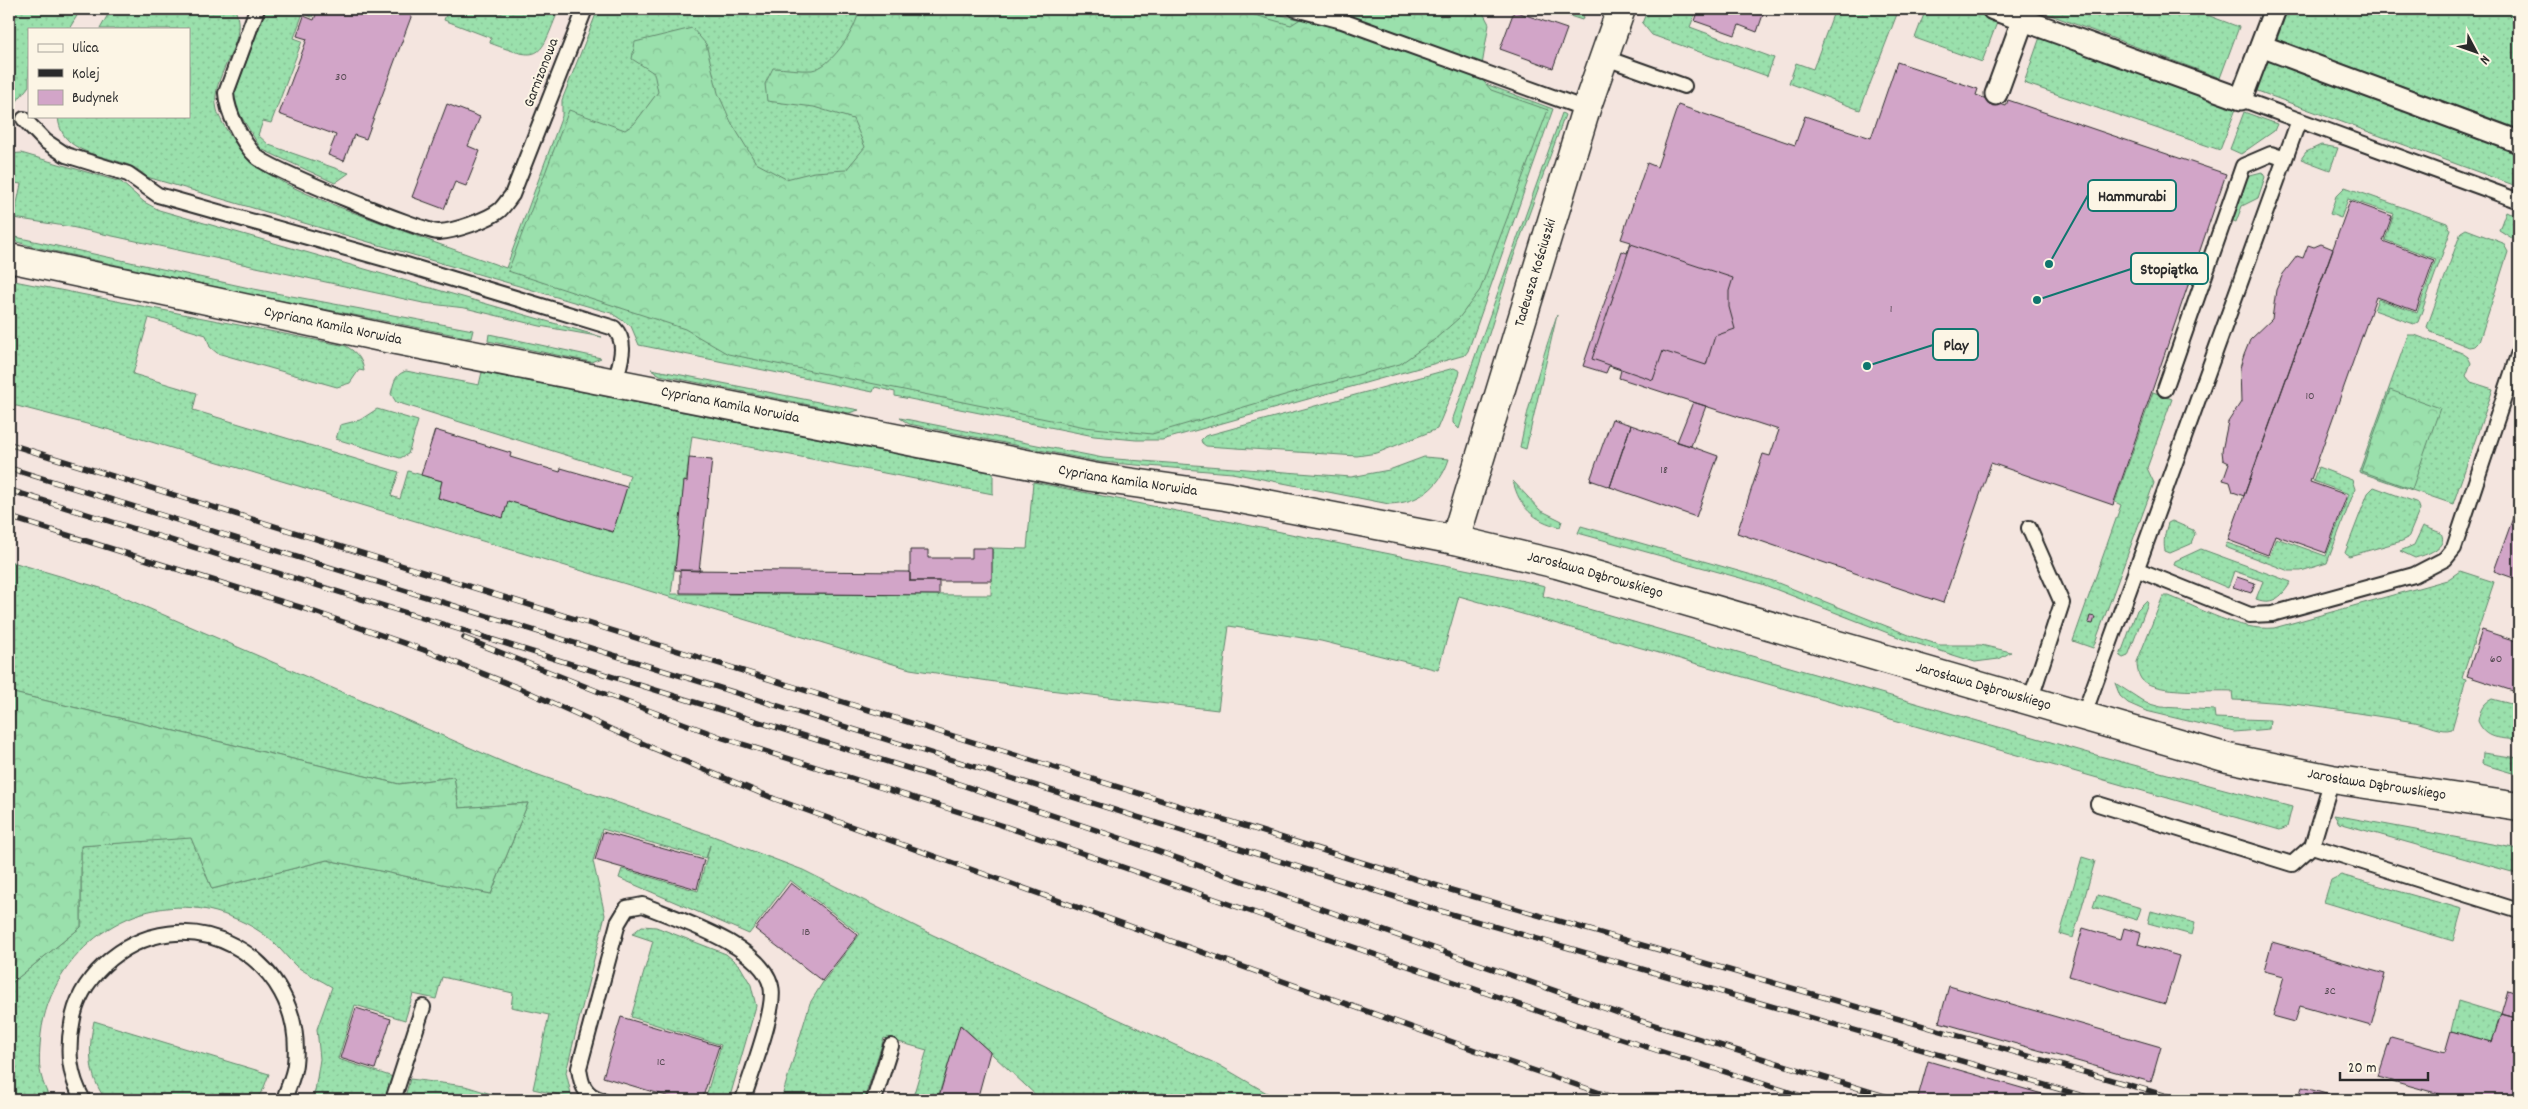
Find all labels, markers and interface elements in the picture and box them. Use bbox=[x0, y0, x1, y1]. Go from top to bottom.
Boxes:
legend bbox=[28, 28, 190, 118]
north arrow bbox=[2450, 28, 2500, 78]
street label: Garnizonowa bbox=[519, 34, 566, 111]
text: Ulica bbox=[72, 38, 100, 60]
text: N bbox=[2474, 50, 2494, 68]
text: Kolej bbox=[72, 64, 100, 86]
house number: 30 bbox=[335, 69, 347, 86]
text: Budynek bbox=[72, 88, 118, 110]
callout: Hammurabi bbox=[2088, 180, 2176, 211]
text: Hammurabi bbox=[2098, 186, 2166, 209]
street label: Tadeusza Kościuszki bbox=[1509, 216, 1563, 330]
callout: Stopiątka bbox=[2131, 253, 2208, 284]
text: Stopiątka bbox=[2140, 259, 2199, 282]
street label: Cypriana Kamila Norwida bbox=[262, 301, 405, 352]
house number: 1 bbox=[1890, 301, 1892, 318]
callout: Play bbox=[1933, 329, 1978, 360]
text: Play bbox=[1943, 335, 1970, 358]
street label: Cypriana Kamila Norwida bbox=[659, 381, 802, 430]
house number: 10 bbox=[2305, 388, 2315, 405]
street label: Cypriana Kamila Norwida bbox=[1056, 460, 1200, 503]
house number: 18 bbox=[1660, 462, 1668, 479]
street label: Jarosława Dąbrowskiego bbox=[1525, 546, 1666, 605]
house number: 60 bbox=[2490, 651, 2502, 668]
street label: Jarosława Dąbrowskiego bbox=[1913, 657, 2054, 717]
street label: Jarosława Dąbrowskiego bbox=[2305, 763, 2448, 807]
house number: 1B bbox=[802, 924, 810, 941]
house number: 3C bbox=[2324, 983, 2336, 1000]
scale bar bbox=[2340, 1049, 2428, 1081]
house number: 1C bbox=[657, 1054, 665, 1071]
text: 20 m bbox=[2348, 1058, 2376, 1080]

